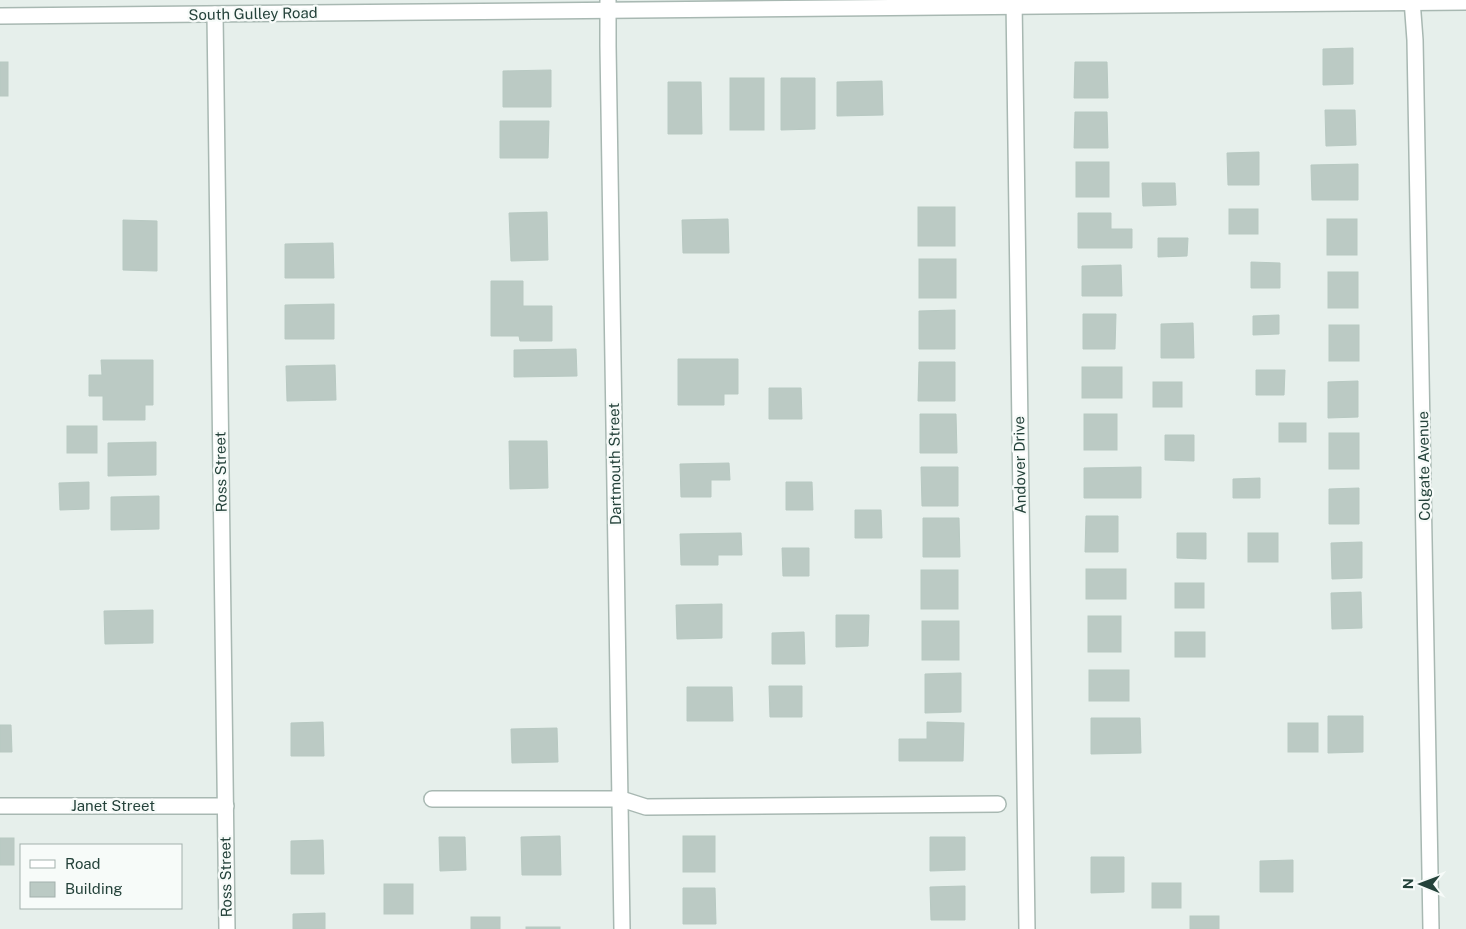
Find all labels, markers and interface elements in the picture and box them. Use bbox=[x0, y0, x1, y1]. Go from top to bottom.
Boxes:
street label: South Gulley Road bbox=[188, 4, 318, 23]
street label: Dartmouth Street bbox=[605, 403, 624, 525]
street label: Colgate Avenue bbox=[1414, 411, 1433, 521]
street label: Andover Drive bbox=[1010, 416, 1029, 514]
street label: Ross Street bbox=[211, 431, 230, 513]
street label: Janet Street bbox=[71, 797, 155, 814]
street label: Ross Street bbox=[216, 836, 235, 918]
legend bbox=[20, 844, 182, 909]
text: Road bbox=[65, 855, 101, 872]
north arrow bbox=[1396, 859, 1446, 909]
text: N bbox=[1400, 878, 1416, 889]
text: Building bbox=[65, 880, 123, 897]

